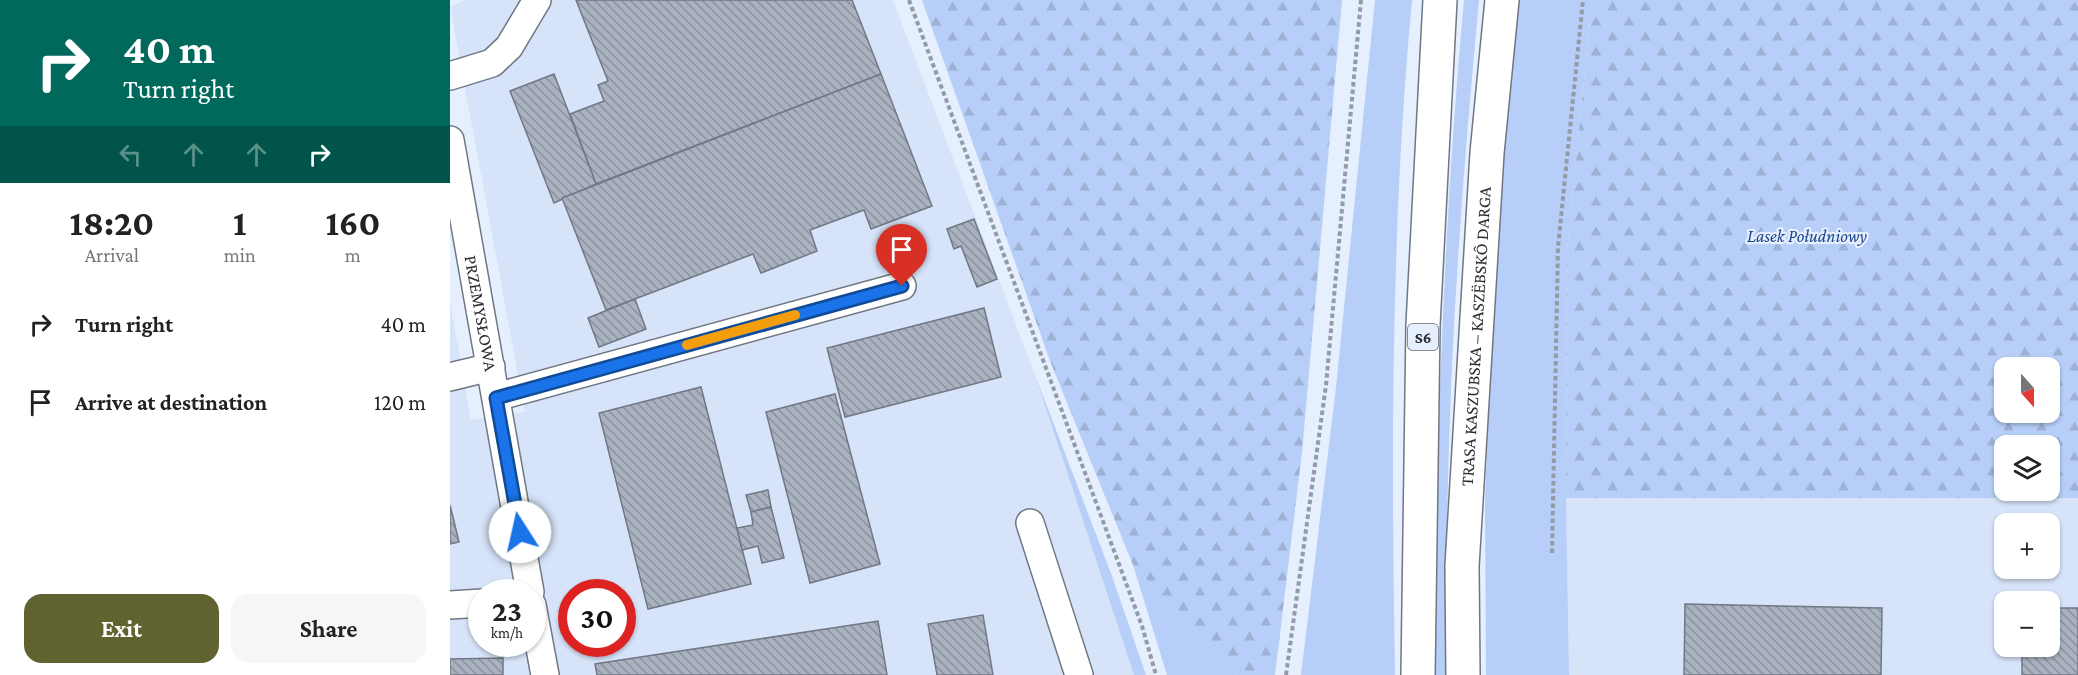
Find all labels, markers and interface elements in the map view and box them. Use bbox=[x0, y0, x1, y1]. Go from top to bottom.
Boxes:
icon: right bbox=[24, 24, 102, 102]
text: 40 m bbox=[123, 25, 215, 72]
text: Turn right bbox=[123, 74, 234, 104]
icon: left bbox=[114, 138, 147, 171]
icon: ahead bbox=[177, 138, 210, 171]
icon: ahead bbox=[240, 138, 273, 171]
icon: right bbox=[303, 138, 336, 171]
street label: TRASA KASZUBSKA – KASZËBSKÔ DARGA bbox=[1457, 185, 1495, 487]
text: 18:20 bbox=[70, 203, 154, 243]
text: 1 bbox=[233, 203, 247, 243]
text: 160 bbox=[325, 203, 380, 243]
pin bbox=[876, 224, 927, 286]
park label: Lasek Południowy bbox=[1747, 226, 1867, 246]
icon: arrive bbox=[885, 233, 918, 266]
text: Arrival bbox=[85, 244, 139, 266]
text: min bbox=[224, 244, 256, 266]
text: m bbox=[345, 244, 361, 266]
street label: PRZEMYSŁOWA bbox=[461, 254, 501, 374]
icon: right bbox=[24, 308, 57, 341]
text: Turn right bbox=[75, 312, 173, 337]
text: 40 m bbox=[381, 312, 426, 337]
road number: S6 bbox=[1408, 324, 1438, 350]
north arrow bbox=[1994, 357, 2060, 423]
map controls bbox=[1994, 357, 2060, 657]
icon: arrive bbox=[24, 386, 57, 419]
text: Arrive at destination bbox=[75, 390, 267, 415]
text: 120 m bbox=[374, 390, 426, 415]
button: layers bbox=[1994, 435, 2060, 501]
position arrow bbox=[488, 500, 552, 564]
button: + bbox=[1994, 513, 2060, 579]
speed limit sign: 30 bbox=[558, 579, 636, 657]
button: − bbox=[1994, 591, 2060, 657]
button: Exit bbox=[24, 594, 219, 663]
button: Share bbox=[231, 594, 426, 663]
text: 23 bbox=[492, 594, 522, 627]
text: km/h bbox=[491, 625, 523, 641]

